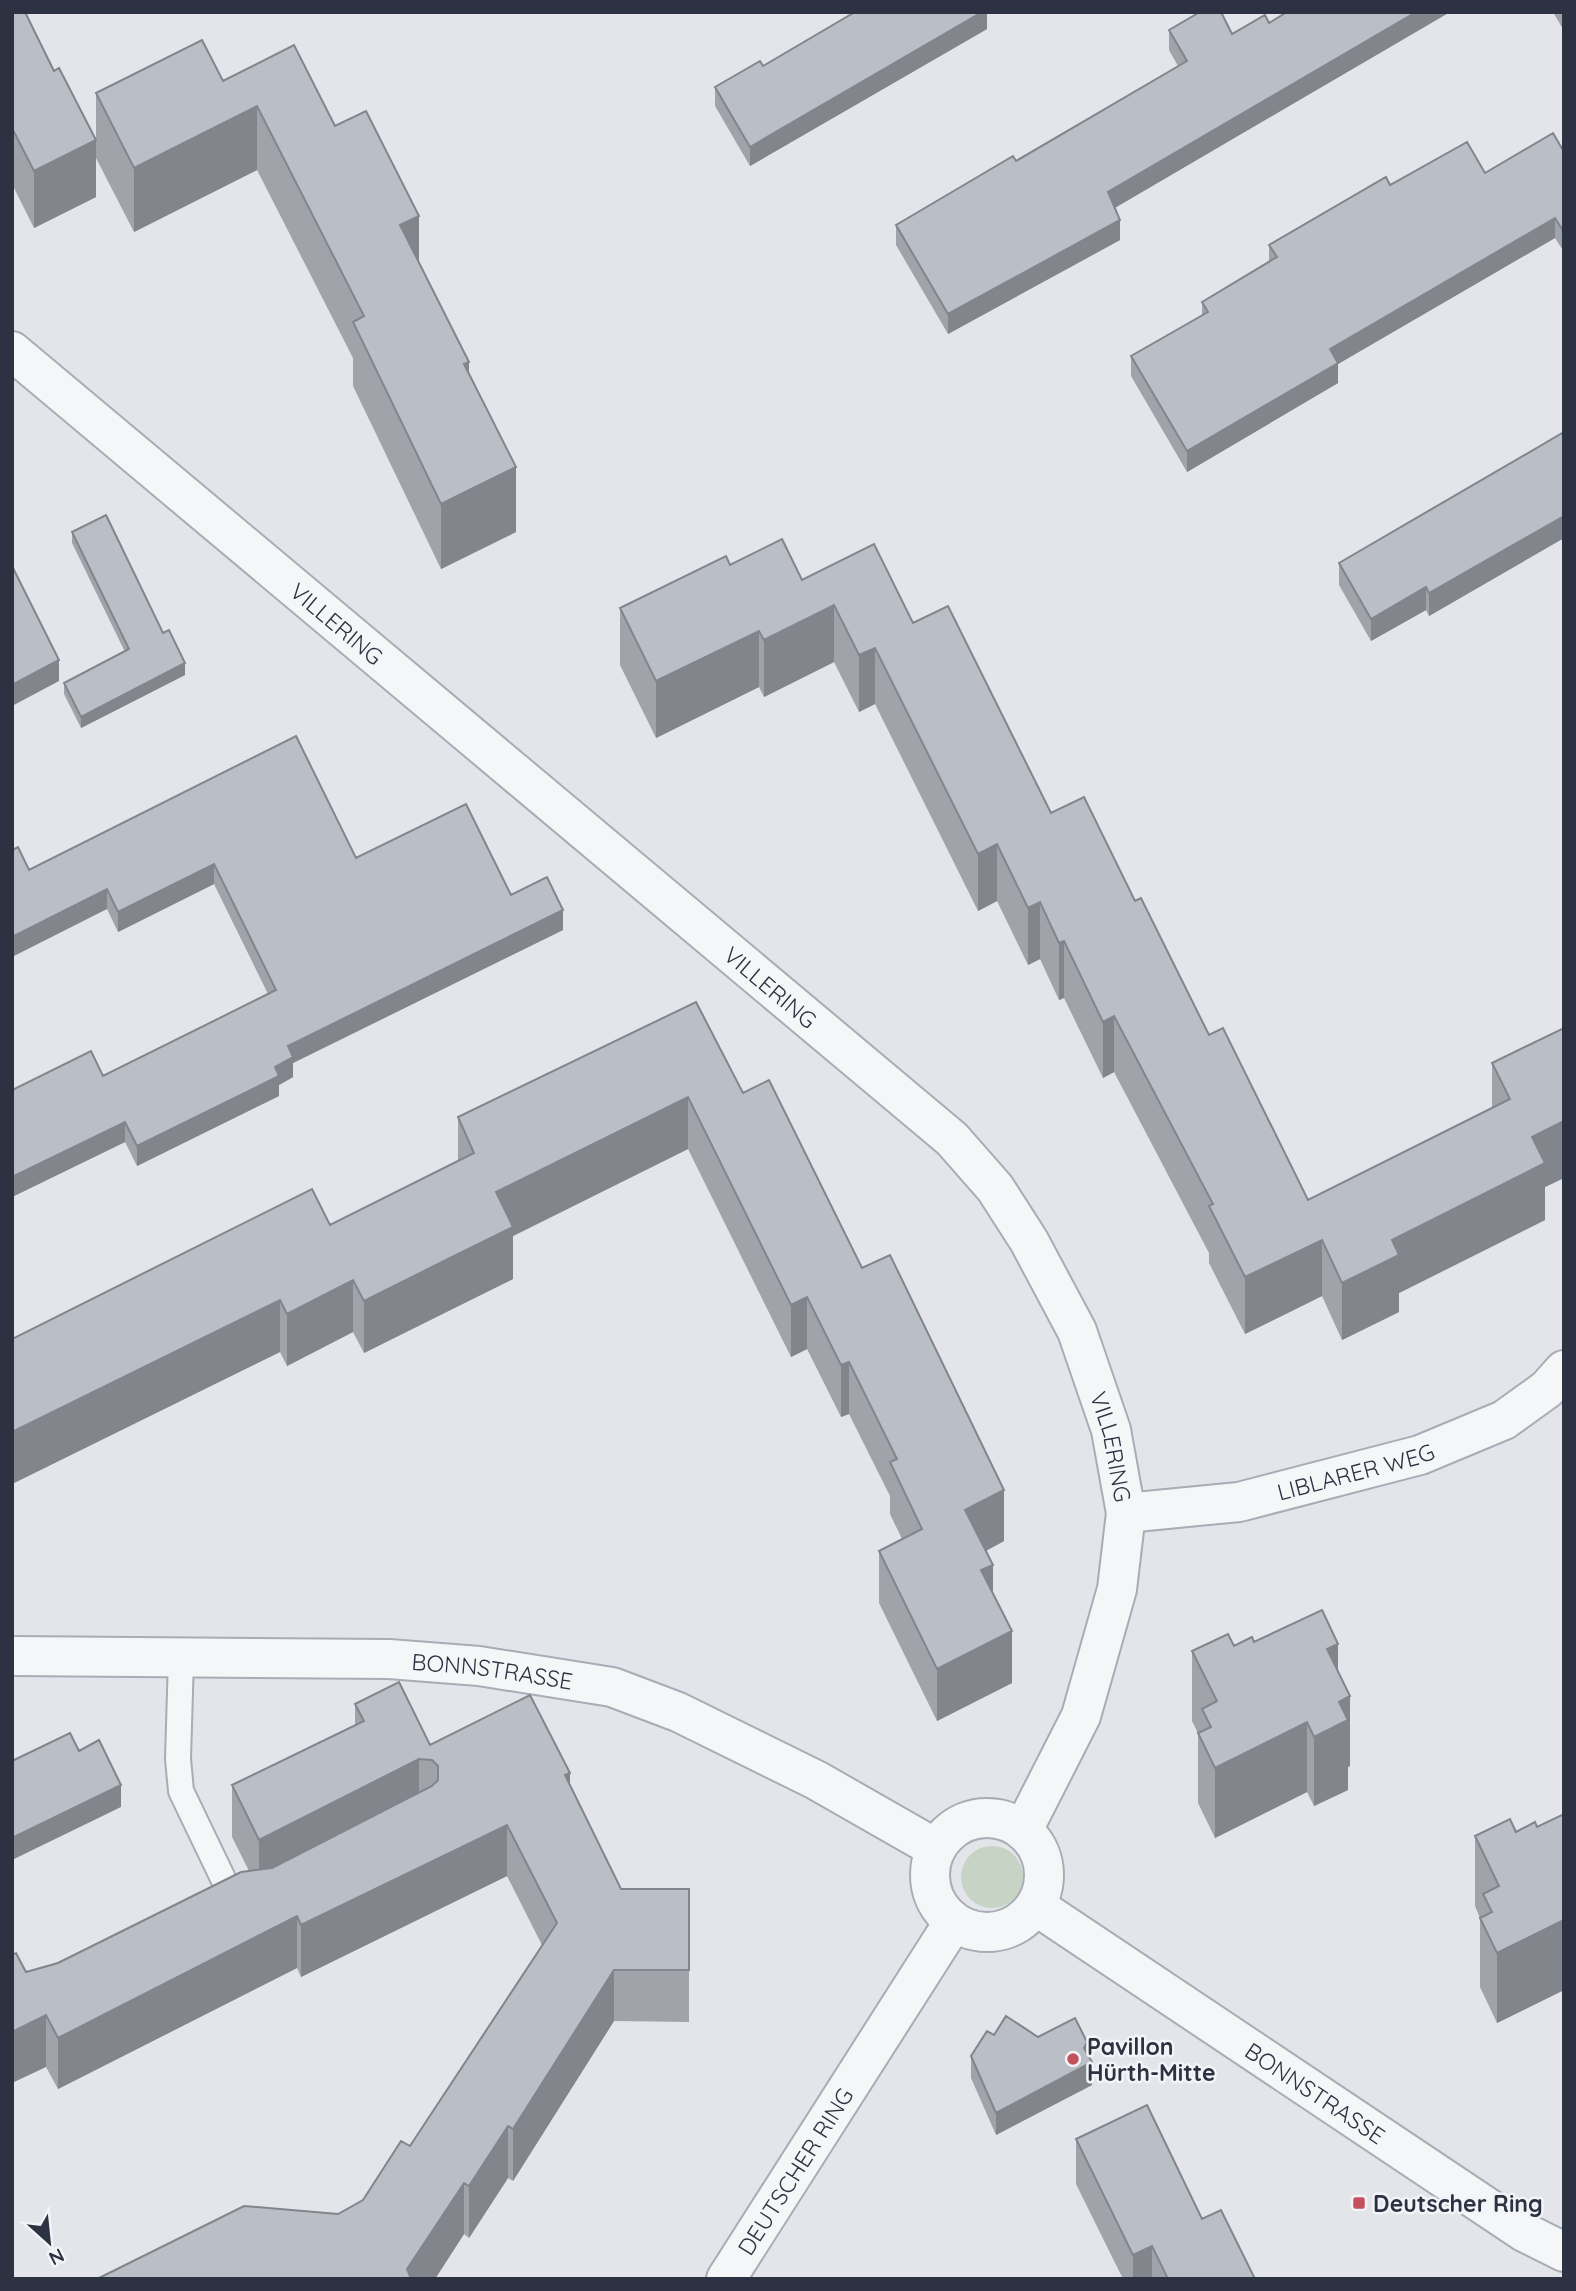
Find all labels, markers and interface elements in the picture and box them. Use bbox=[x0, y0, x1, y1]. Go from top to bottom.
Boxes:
street label: VILLERING bbox=[284, 576, 389, 671]
street label: VILLERING bbox=[718, 940, 823, 1034]
street label: VILLERING bbox=[1084, 1388, 1138, 1504]
street label: LIBLARER WEG bbox=[1274, 1436, 1439, 1506]
street label: BONNSTRASSE bbox=[411, 1646, 575, 1695]
place label: Pavillon Hürth-Mitte bbox=[1087, 2032, 1216, 2087]
street label: BONNSTRASSE bbox=[1240, 2036, 1391, 2150]
marker: Pavillon Hürth-Mitte bbox=[1065, 2051, 1081, 2067]
street label: DEUTSCHER RING bbox=[731, 2082, 859, 2260]
place label: Deutscher Ring bbox=[1373, 2189, 1543, 2218]
marker: Deutscher Ring bbox=[1351, 2195, 1367, 2211]
north arrow bbox=[14, 2207, 84, 2277]
text: N bbox=[45, 2243, 68, 2271]

